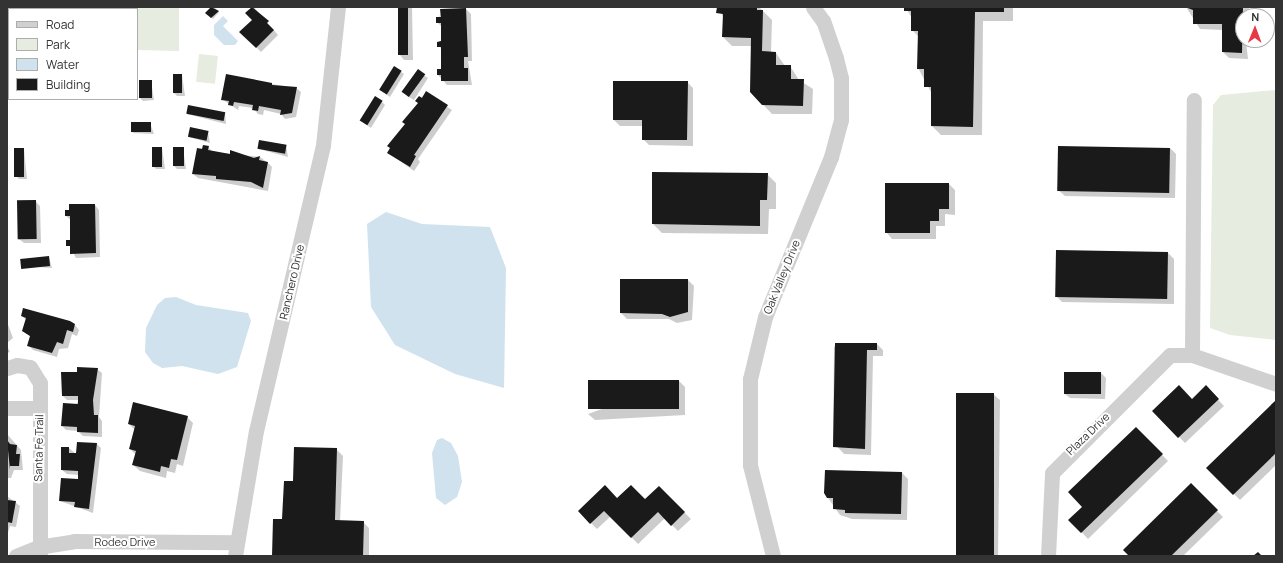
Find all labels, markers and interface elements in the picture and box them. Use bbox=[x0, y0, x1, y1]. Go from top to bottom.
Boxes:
legend bbox=[8, 8, 138, 100]
north arrow bbox=[1235, 8, 1275, 48]
text: N bbox=[1251, 9, 1259, 24]
text: Road bbox=[46, 16, 74, 33]
text: Park bbox=[46, 36, 70, 53]
text: Water bbox=[46, 56, 79, 73]
text: Building bbox=[46, 76, 90, 93]
street label: Oak Valley Drive bbox=[761, 238, 803, 316]
street label: Ranchero Drive bbox=[277, 243, 307, 321]
street label: Plaza Drive bbox=[1064, 410, 1112, 458]
street label: Santa Fe Trail bbox=[32, 414, 46, 482]
street label: Rodeo Drive bbox=[95, 535, 155, 549]

